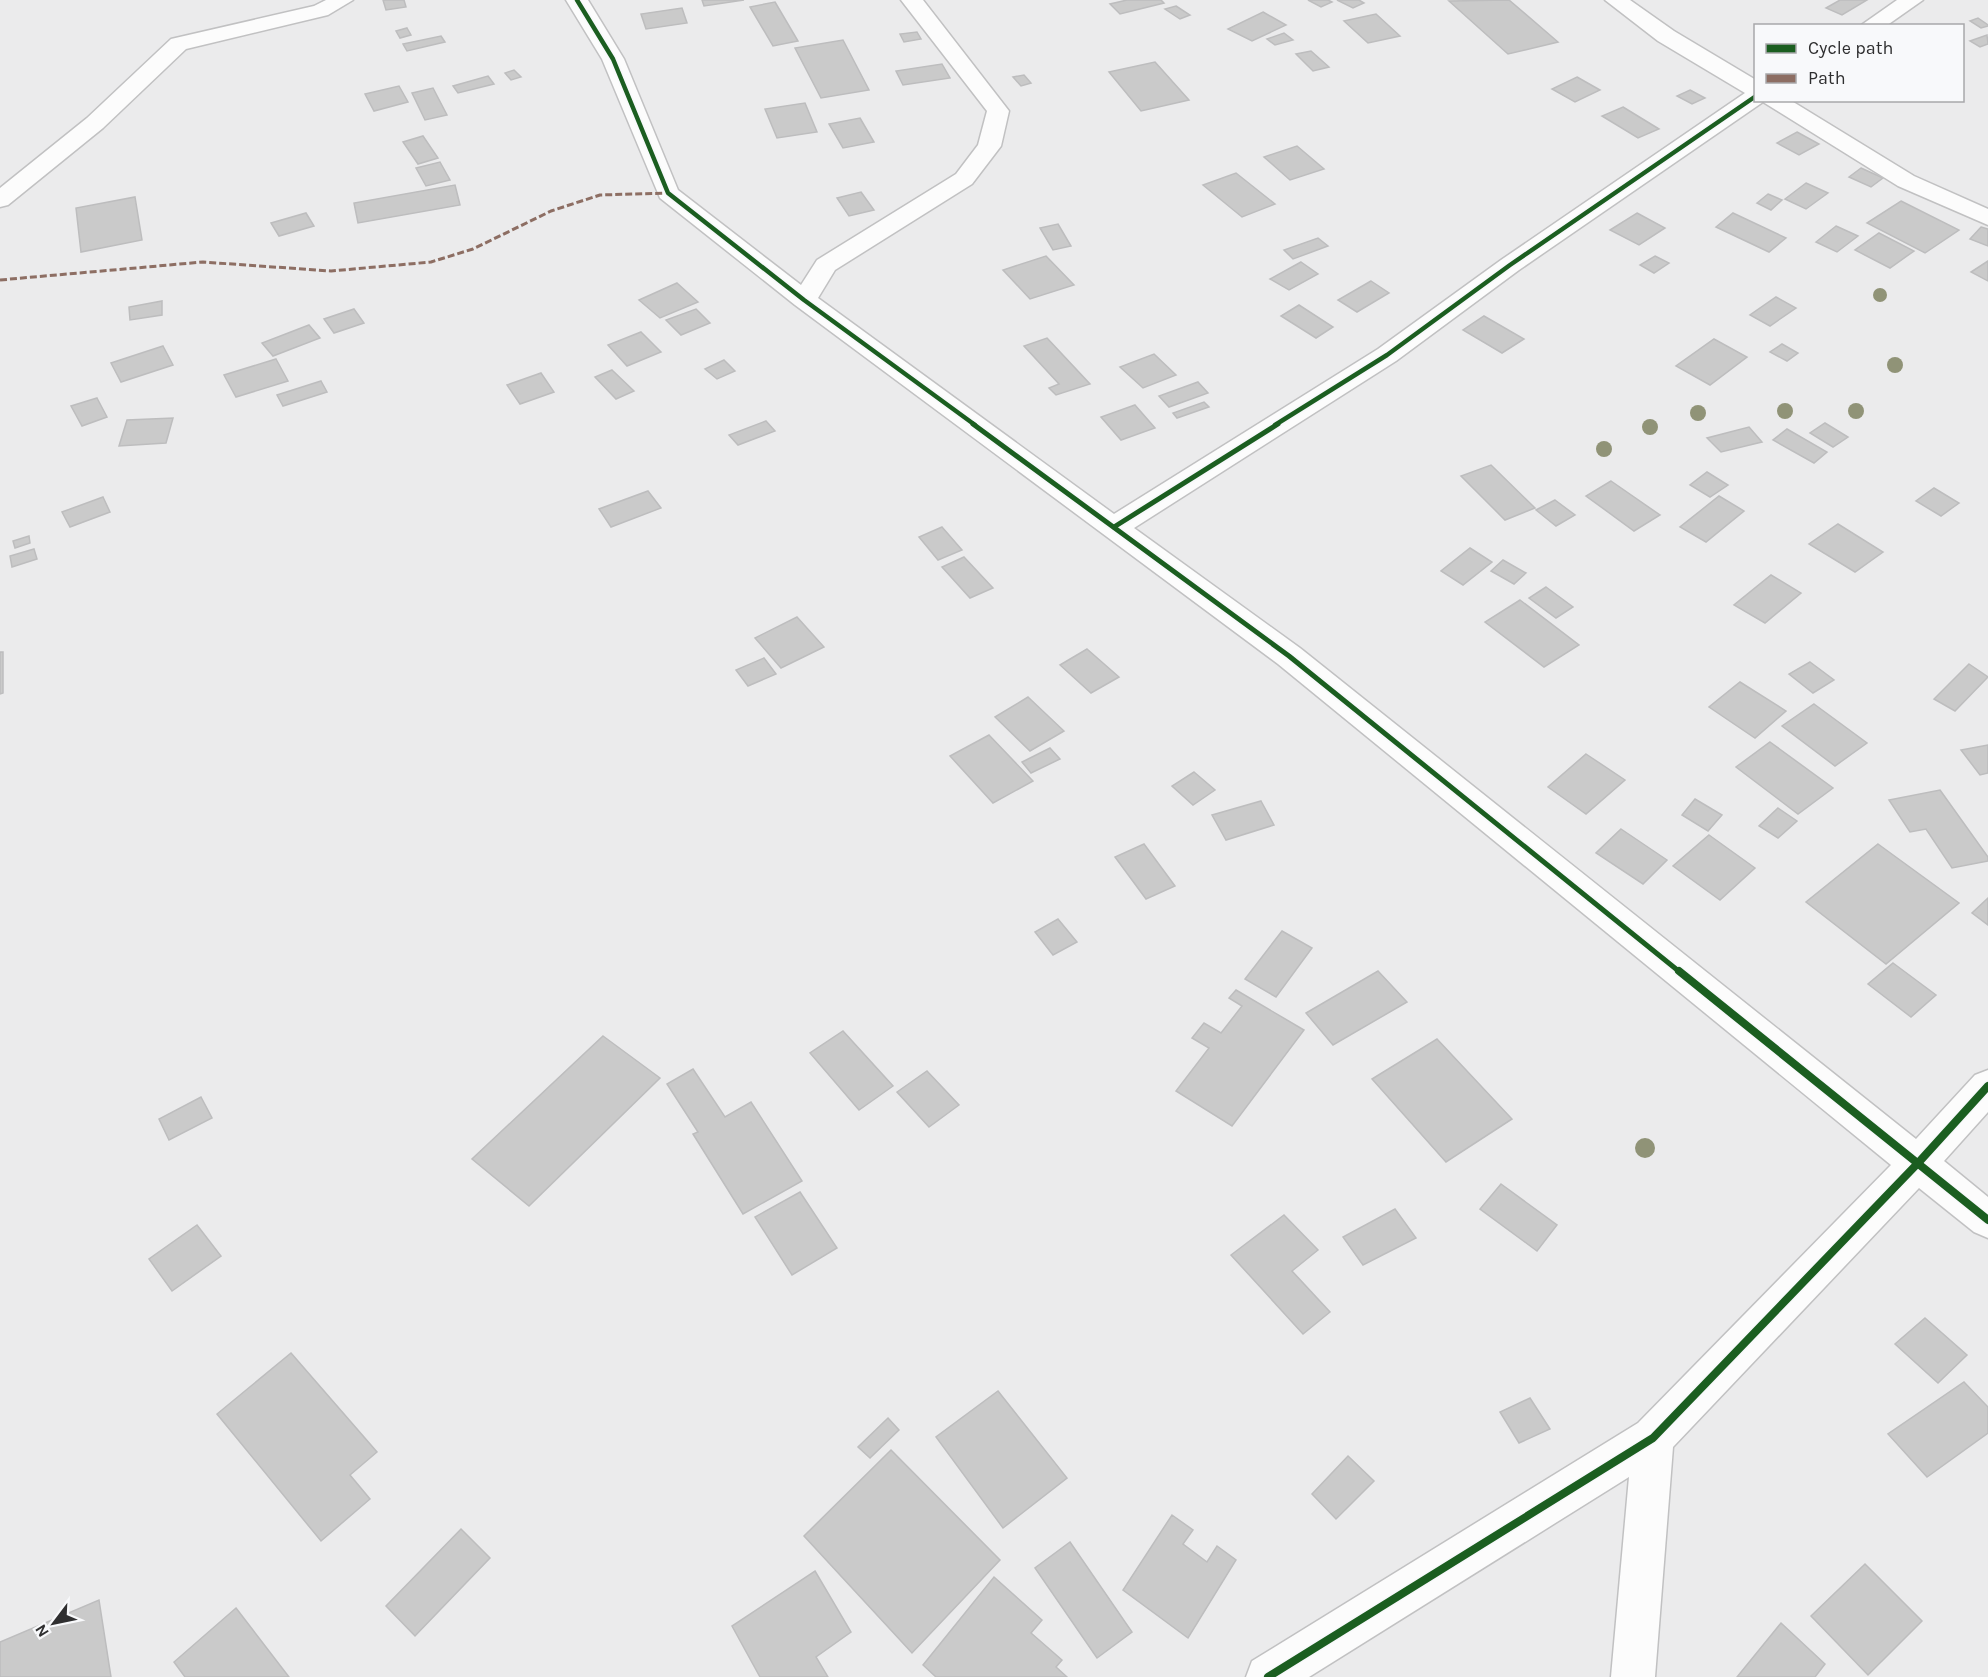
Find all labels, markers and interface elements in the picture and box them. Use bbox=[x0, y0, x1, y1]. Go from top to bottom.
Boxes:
legend bbox=[1754, 24, 1964, 102]
text: Cycle path bbox=[1808, 37, 1893, 59]
text: Path bbox=[1808, 67, 1846, 89]
north arrow bbox=[24, 1593, 84, 1653]
text: N bbox=[31, 1621, 53, 1641]

